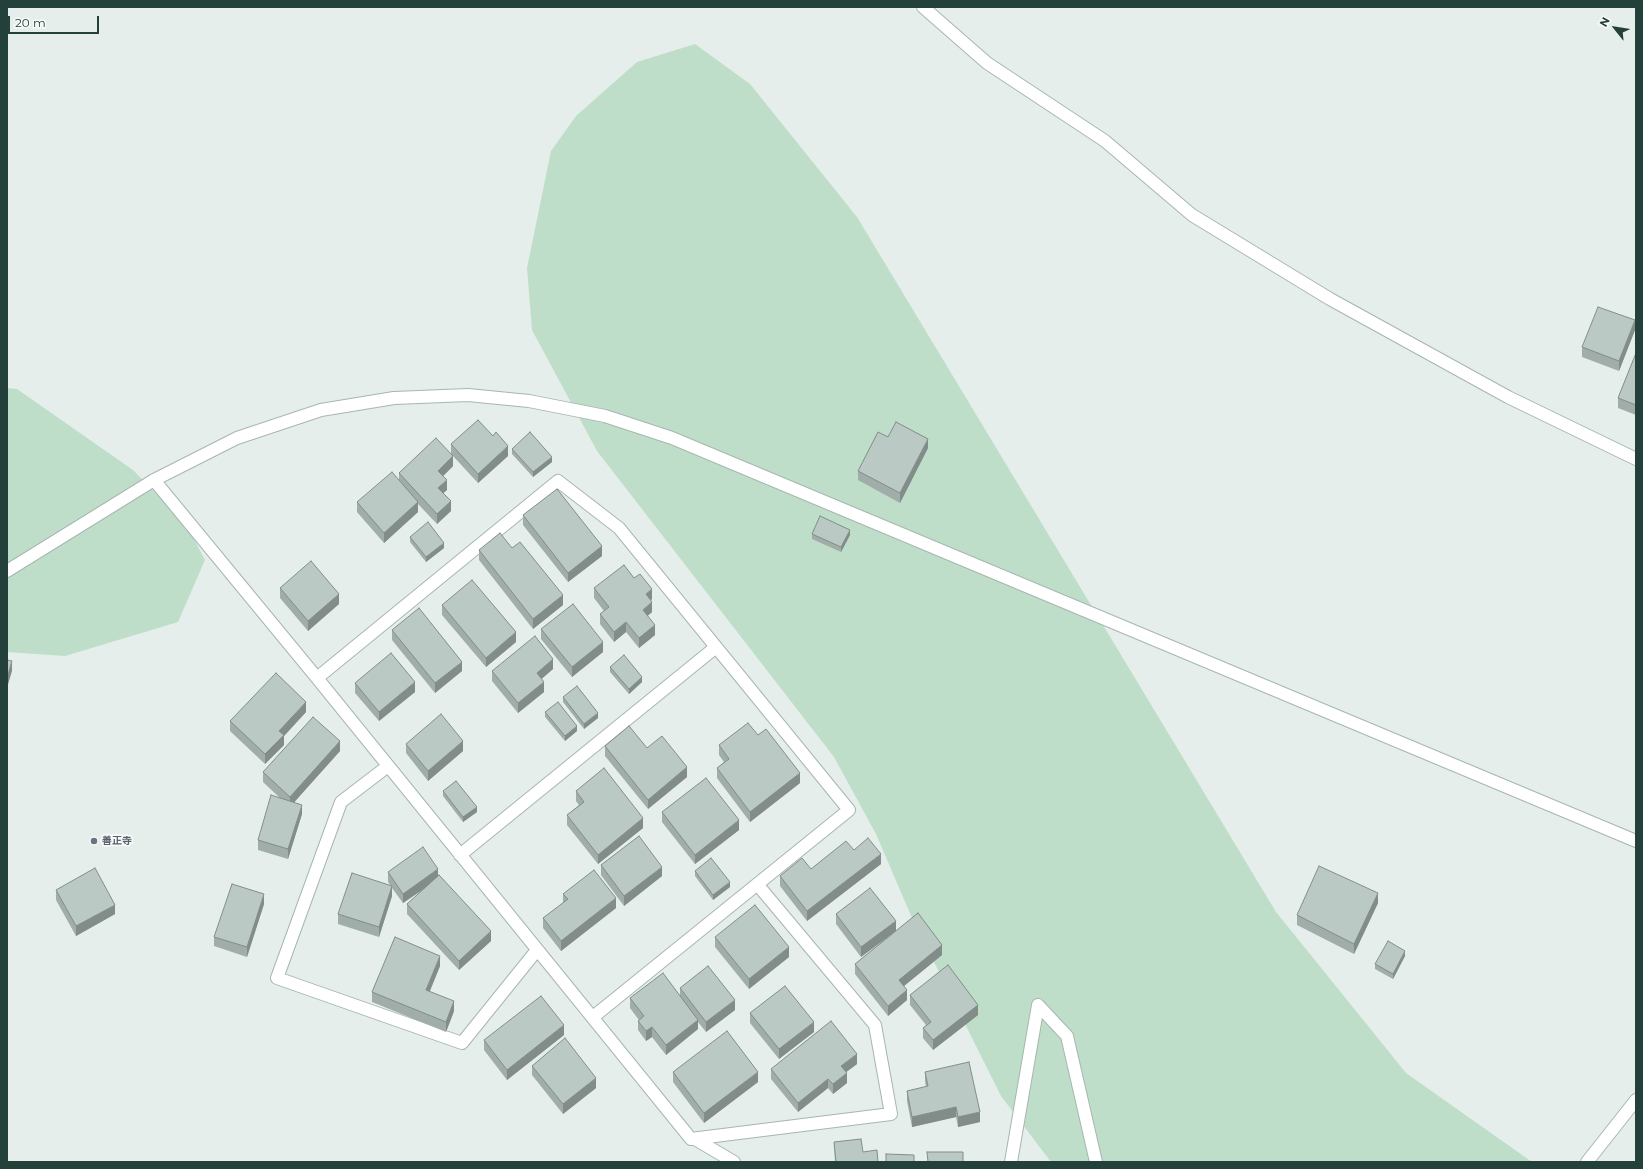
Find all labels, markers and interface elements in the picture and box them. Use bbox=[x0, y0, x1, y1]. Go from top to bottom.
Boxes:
scale bar bbox=[10, 8, 101, 34]
north arrow bbox=[1595, 8, 1635, 48]
text: 20 m bbox=[15, 15, 46, 30]
text: N bbox=[1596, 15, 1613, 29]
place label: 善正寺 bbox=[102, 835, 132, 847]
marker: 善正寺 bbox=[89, 836, 99, 846]

